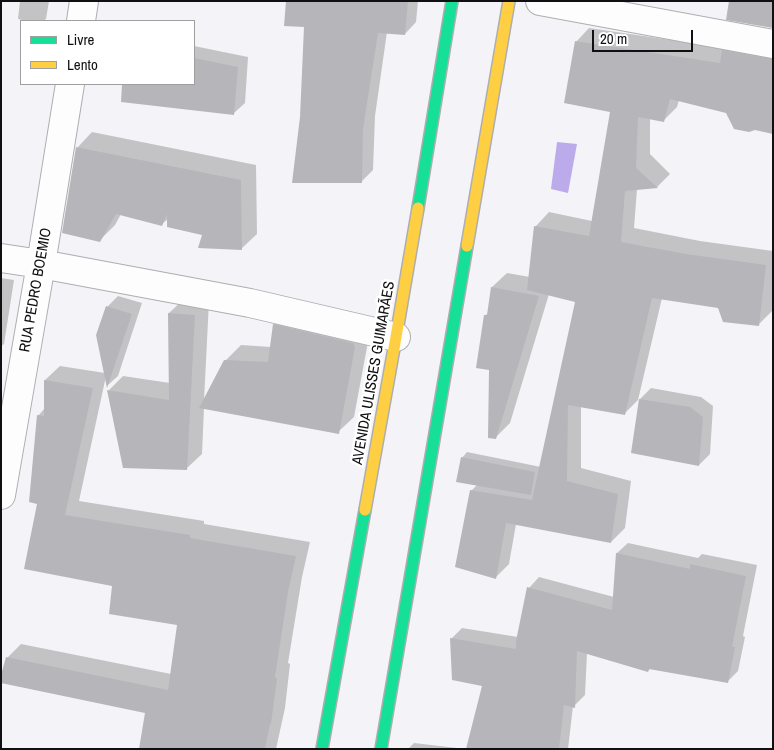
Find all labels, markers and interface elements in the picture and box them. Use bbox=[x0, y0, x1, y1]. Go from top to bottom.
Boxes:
legend bbox=[20, 20, 195, 85]
scale bar bbox=[594, 20, 695, 52]
text: 20 m bbox=[600, 28, 627, 49]
text: Livre bbox=[67, 29, 94, 50]
text: Lento bbox=[67, 54, 98, 75]
street label: RUA PEDRO BOEMIO bbox=[16, 227, 56, 353]
street label: AVENIDA ULISSES GUIMARÃES bbox=[349, 280, 399, 466]

